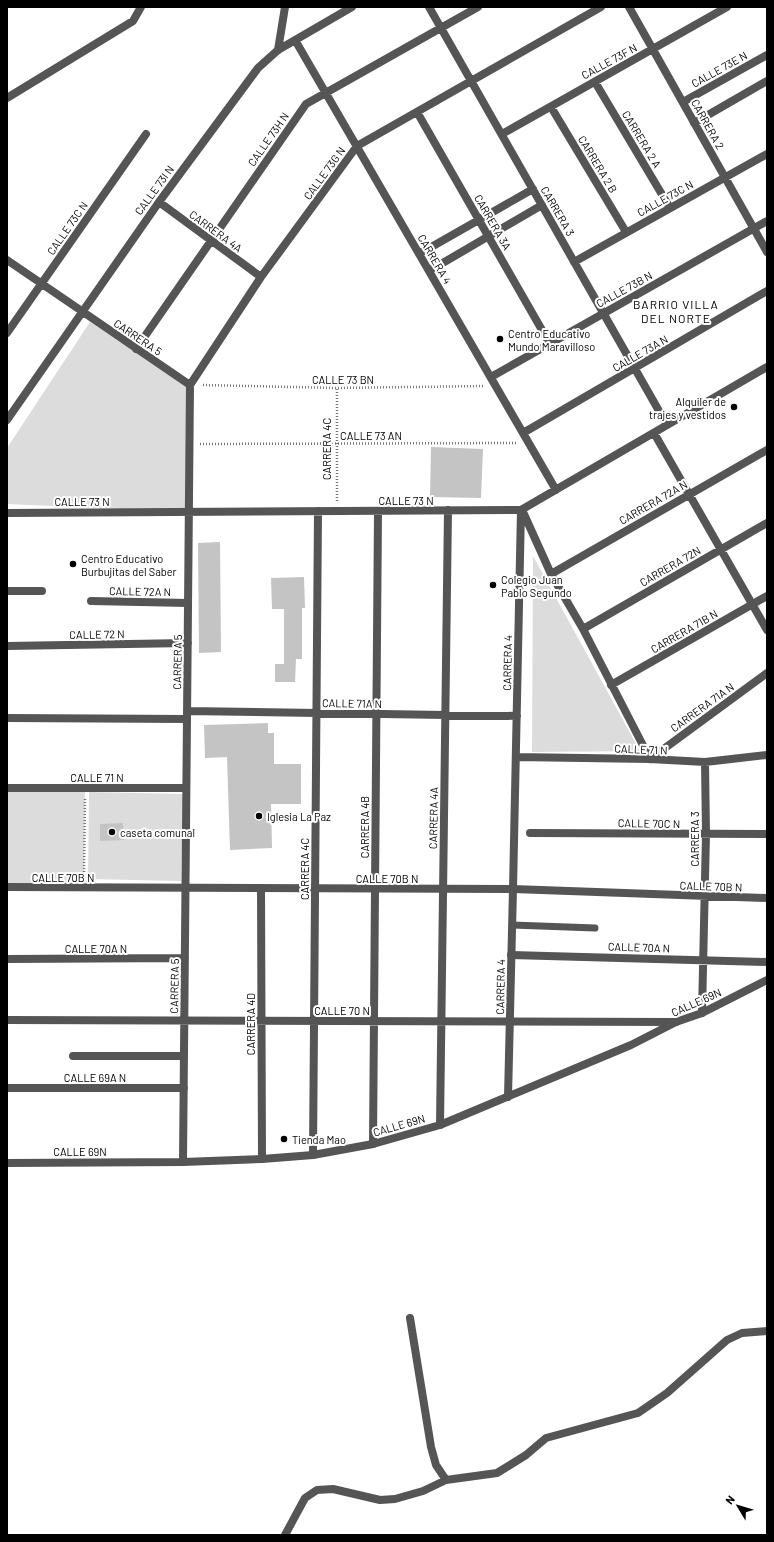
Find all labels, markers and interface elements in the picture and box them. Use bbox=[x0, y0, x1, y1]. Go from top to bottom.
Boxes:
street label: CALLE 73F N bbox=[579, 40, 639, 82]
street label: CALLE 73E N bbox=[689, 48, 749, 90]
street label: CARRERA 2 bbox=[689, 97, 727, 151]
street label: CARRERA 2 A bbox=[620, 108, 664, 170]
street label: CALLE 73H N bbox=[245, 110, 291, 168]
street label: CARRERA 2 B bbox=[576, 133, 620, 195]
street label: CALLE 73G N bbox=[301, 144, 347, 202]
street label: CALLE 73I N bbox=[132, 163, 176, 217]
street label: CALLE 73C N bbox=[635, 177, 695, 219]
street label: CARRERA 3 bbox=[539, 184, 577, 238]
street label: CARRERA 3A bbox=[472, 192, 514, 252]
street label: CALLE 73C N bbox=[44, 199, 90, 257]
street label: CARRERA 4A bbox=[187, 207, 245, 255]
street label: CARRERA 4 bbox=[415, 232, 455, 286]
street label: CALLE 73B N bbox=[594, 268, 654, 310]
district label: BARRIO VILLA DEL NORTE bbox=[633, 297, 719, 325]
street label: CARRERA 5 bbox=[112, 316, 165, 358]
place label: Centro Educativo Mundo Maravilloso bbox=[508, 327, 595, 353]
street label: CALLE 73A N bbox=[610, 332, 670, 374]
marker: Centro Educativo Mundo Maravilloso bbox=[495, 334, 505, 344]
street label: CALLE 73 BN bbox=[312, 373, 374, 386]
place label: Alquiler de trajes y vestidos bbox=[649, 395, 726, 421]
marker: Alquiler de trajes y vestidos bbox=[729, 402, 739, 412]
street label: CARRERA 4C bbox=[320, 418, 333, 480]
street label: CALLE 73 AN bbox=[340, 429, 402, 442]
street label: CARRERA 72A N bbox=[616, 477, 690, 527]
street label: CALLE 73 N bbox=[378, 494, 434, 507]
street label: CALLE 73 N bbox=[54, 495, 110, 508]
street label: CARRERA 72N bbox=[637, 543, 703, 589]
place label: Centro Educativo Burbujitas del Saber bbox=[81, 552, 177, 578]
marker: Centro Educativo Burbujitas del Saber bbox=[68, 559, 78, 569]
place label: Colegio Juan Pablo Segundo bbox=[501, 573, 572, 599]
marker: Colegio Juan Pablo Segundo bbox=[488, 580, 498, 590]
street label: CALLE 72A N bbox=[109, 584, 171, 598]
street label: CARRERA 71B N bbox=[648, 607, 720, 655]
street label: CALLE 72 N bbox=[69, 627, 125, 641]
street label: CARRERA 5 bbox=[170, 634, 184, 690]
street label: CARRERA 4 bbox=[500, 635, 514, 691]
street label: CARRERA 71A N bbox=[668, 680, 736, 734]
street label: CALLE 71A N bbox=[322, 696, 382, 710]
street label: CALLE 71 N bbox=[614, 742, 668, 756]
street label: CALLE 71 N bbox=[70, 771, 124, 784]
street label: CARRERA 4A bbox=[426, 786, 440, 849]
street label: CARRERA 4B bbox=[358, 796, 371, 858]
place label: Iglesia La Paz bbox=[267, 810, 331, 823]
marker: Iglesia La Paz bbox=[254, 811, 264, 821]
street label: CARRERA 3 bbox=[688, 811, 701, 867]
street label: CALLE 70C N bbox=[618, 816, 680, 830]
place label: caseta comunal bbox=[120, 826, 195, 839]
marker: caseta comunal bbox=[107, 827, 117, 837]
street label: CARRERA 4C bbox=[298, 838, 311, 900]
street label: CALLE 70B N bbox=[32, 871, 94, 884]
street label: CALLE 70B N bbox=[356, 872, 418, 885]
street label: CALLE 70B N bbox=[679, 878, 743, 894]
street label: CALLE 70A N bbox=[608, 939, 670, 955]
street label: CALLE 70A N bbox=[65, 942, 127, 955]
street label: CARRERA 5 bbox=[167, 958, 181, 1014]
street label: CARRERA 4 bbox=[493, 959, 507, 1015]
street label: CALLE 69N bbox=[669, 985, 723, 1019]
street label: CARRERA 4D bbox=[244, 993, 257, 1055]
street label: CALLE 70 N bbox=[314, 1004, 370, 1017]
street label: CALLE 69A N bbox=[64, 1071, 126, 1084]
street label: CALLE 69N bbox=[371, 1111, 427, 1139]
place label: Tienda Mao bbox=[292, 1133, 346, 1146]
marker: Tienda Mao bbox=[279, 1134, 289, 1144]
street label: CALLE 69N bbox=[53, 1145, 107, 1158]
north arrow bbox=[718, 1486, 758, 1526]
text: N bbox=[722, 1493, 737, 1506]

